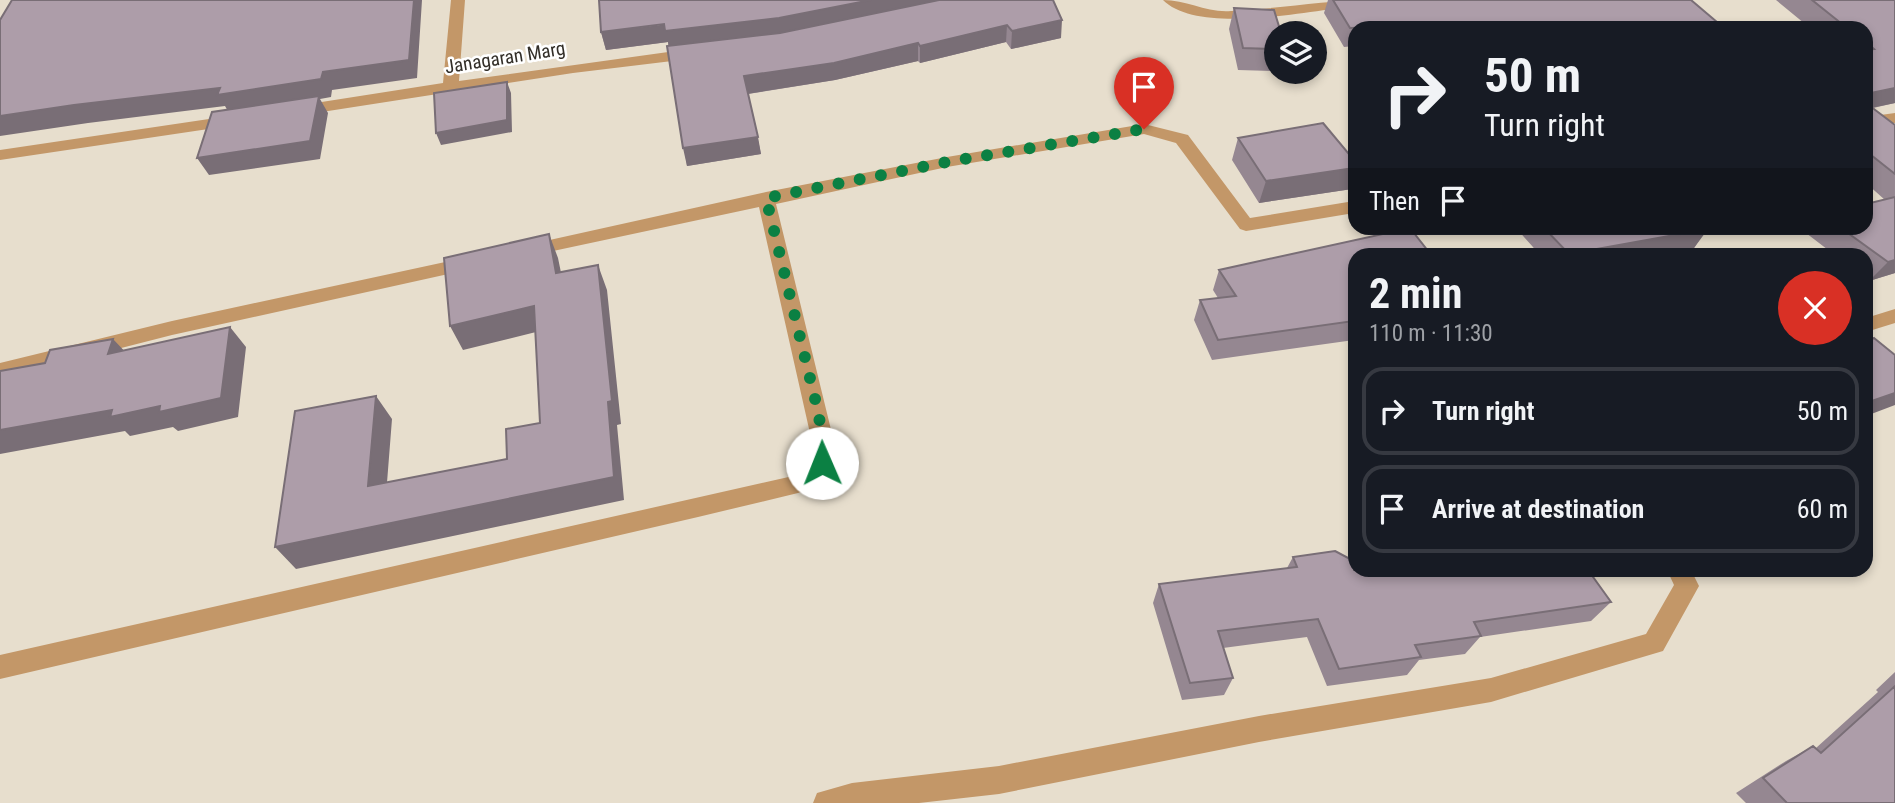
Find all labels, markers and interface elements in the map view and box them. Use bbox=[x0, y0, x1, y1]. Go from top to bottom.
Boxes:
map controls bbox=[1264, 21, 1327, 84]
button: layers bbox=[1264, 21, 1327, 84]
street label: Janagaran Marg bbox=[443, 37, 567, 78]
text: 50 m bbox=[1484, 47, 1581, 104]
icon: right bbox=[1369, 49, 1460, 140]
pin bbox=[1114, 57, 1174, 129]
icon: arrive bbox=[1125, 68, 1163, 106]
text: Turn right bbox=[1484, 106, 1605, 144]
icon: arrive bbox=[1434, 182, 1472, 220]
text: Then bbox=[1369, 186, 1420, 216]
text: 2 min bbox=[1369, 269, 1462, 318]
button: close bbox=[1778, 271, 1852, 345]
text: 110 m · 11:30 bbox=[1369, 320, 1493, 347]
icon: right bbox=[1373, 392, 1411, 430]
text: Turn right bbox=[1432, 396, 1534, 426]
text: 50 m bbox=[1797, 396, 1848, 426]
position arrow bbox=[785, 426, 859, 500]
icon: arrive bbox=[1373, 490, 1411, 528]
text: Arrive at destination bbox=[1432, 494, 1644, 524]
text: 60 m bbox=[1797, 494, 1848, 524]

